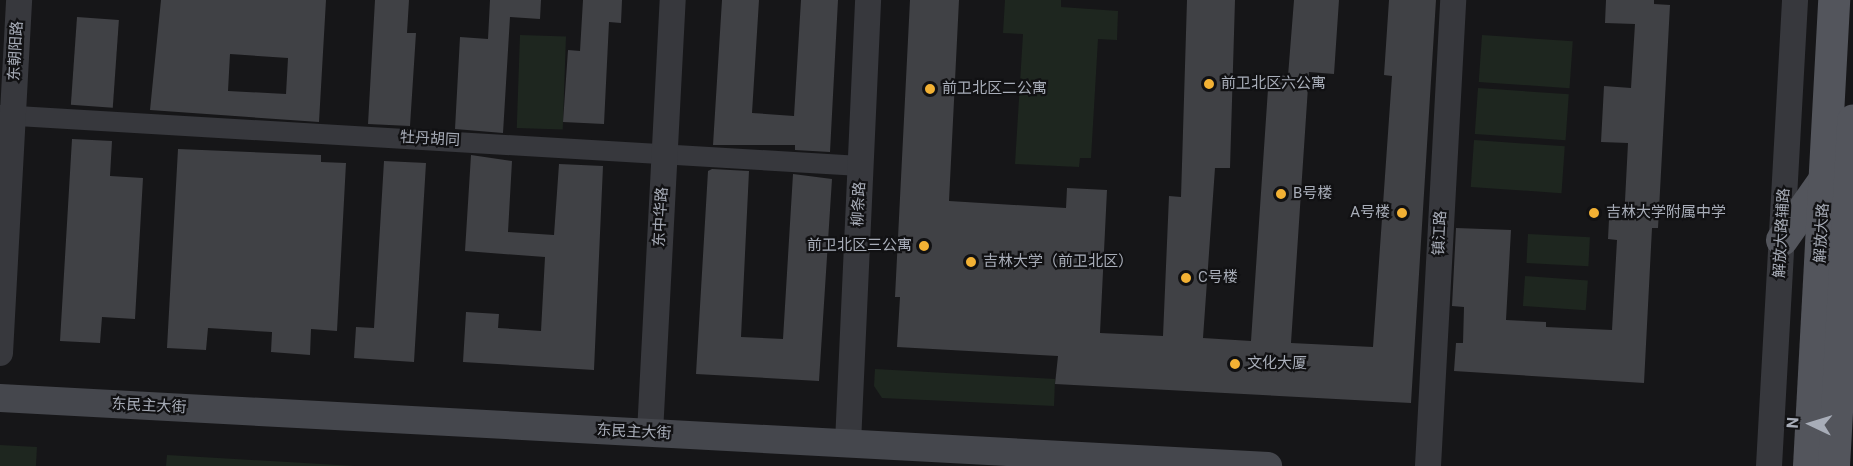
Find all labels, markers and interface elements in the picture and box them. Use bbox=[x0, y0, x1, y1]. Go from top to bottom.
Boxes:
street label: 东朝阳路 bbox=[5, 21, 27, 81]
place label: 前卫北区六公寓 bbox=[1221, 75, 1326, 93]
marker: 前卫北区六公寓 bbox=[1202, 77, 1216, 91]
place label: 前卫北区二公寓 bbox=[942, 80, 1047, 98]
marker: 前卫北区二公寓 bbox=[923, 82, 937, 96]
street label: 牡丹胡同 bbox=[400, 128, 460, 150]
street label: 柳条路 bbox=[849, 181, 869, 227]
place label: B号楼 bbox=[1293, 185, 1332, 203]
street label: 东中华路 bbox=[650, 187, 672, 247]
marker: B号楼 bbox=[1274, 187, 1288, 201]
street label: 解放大路辅路 bbox=[1771, 188, 1793, 278]
street label: 解放大路 bbox=[1811, 203, 1833, 263]
place label: A号楼 bbox=[1350, 204, 1390, 222]
place label: 吉林大学附属中学 bbox=[1606, 204, 1726, 222]
marker: A号楼 bbox=[1395, 206, 1409, 220]
marker: 吉林大学附属中学 bbox=[1587, 206, 1601, 220]
street label: 镇江路 bbox=[1430, 210, 1450, 256]
place label: 前卫北区三公寓 bbox=[807, 237, 912, 255]
marker: 前卫北区三公寓 bbox=[917, 239, 931, 253]
place label: 吉林大学（前卫北区） bbox=[983, 253, 1133, 271]
marker: 吉林大学（前卫北区） bbox=[964, 255, 978, 269]
place label: C号楼 bbox=[1198, 269, 1238, 287]
marker: C号楼 bbox=[1179, 271, 1193, 285]
place label: 文化大厦 bbox=[1247, 355, 1307, 373]
marker: 文化大厦 bbox=[1228, 357, 1242, 371]
north arrow bbox=[1781, 394, 1841, 454]
street label: 东民主大街 bbox=[111, 395, 187, 417]
text: N bbox=[1783, 416, 1802, 429]
street label: 东民主大街 bbox=[596, 421, 672, 443]

